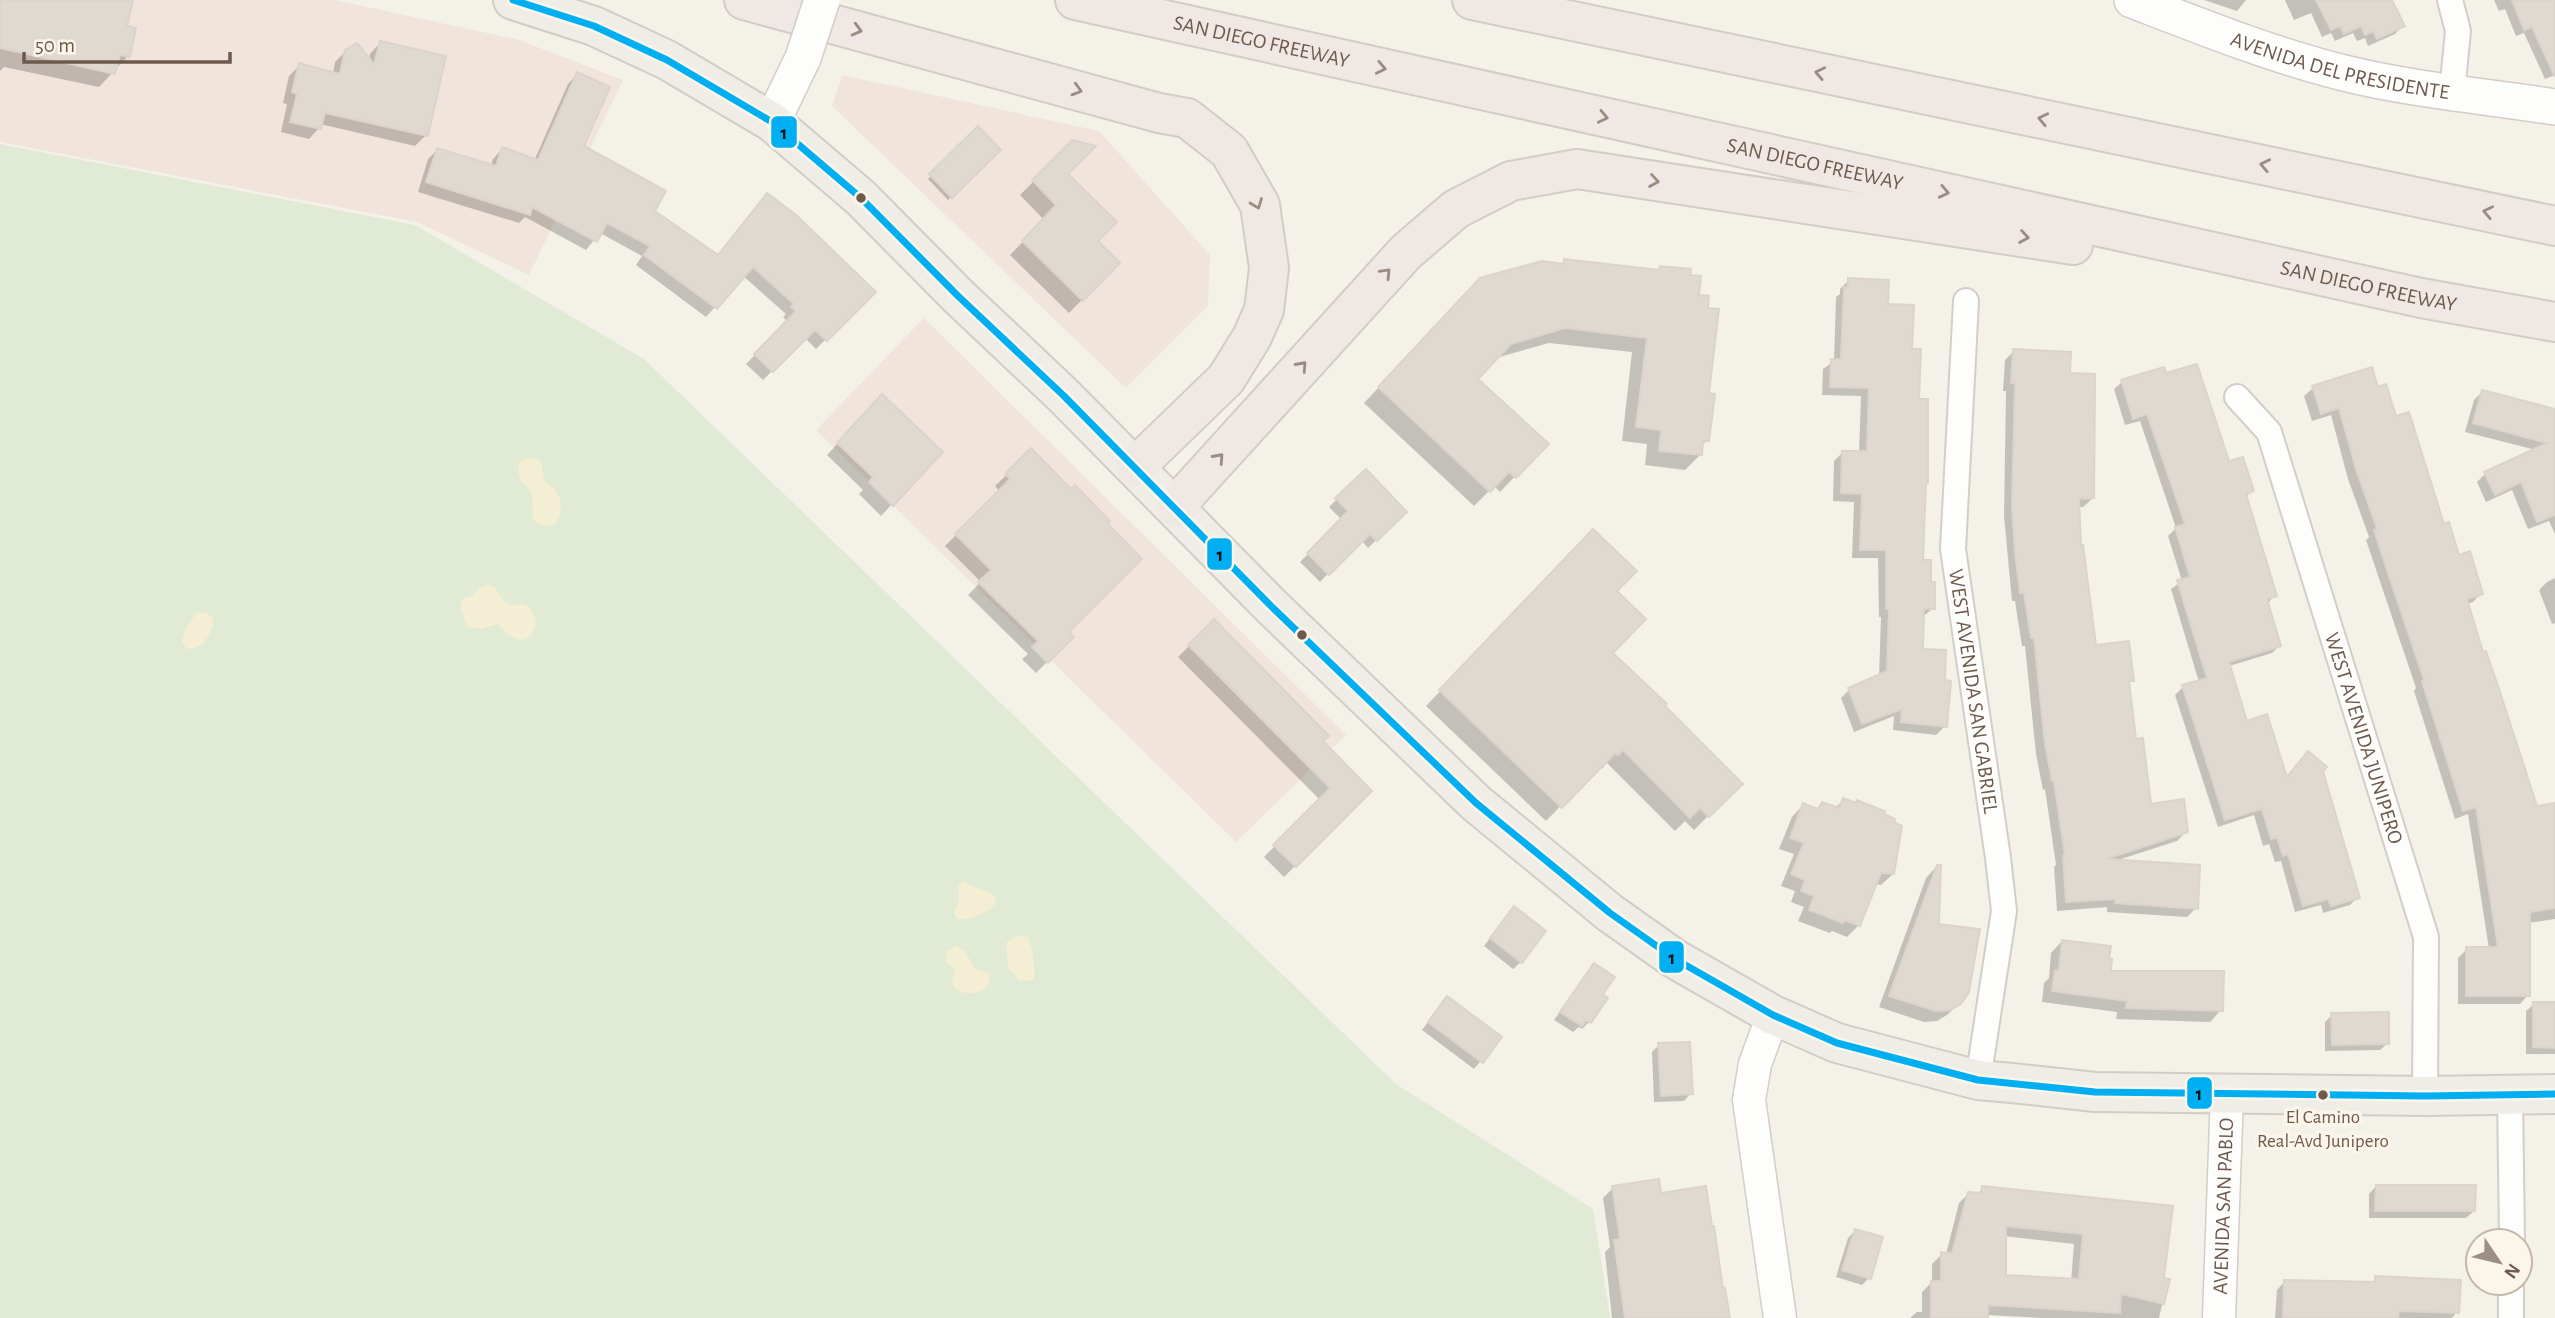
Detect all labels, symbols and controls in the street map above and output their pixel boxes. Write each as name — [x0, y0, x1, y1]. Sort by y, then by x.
street label: SAN DIEGO FREEWAY — [1171, 12, 1351, 71]
scale bar — [24, 21, 231, 65]
one-way arrow — [851, 22, 863, 36]
street label: AVENIDA DEL PRESIDENTE — [2228, 28, 2451, 103]
text: 50 m — [35, 35, 75, 56]
one-way arrow — [1375, 59, 1387, 74]
one-way arrow — [1814, 66, 1826, 81]
one-way arrow — [1071, 81, 1083, 96]
one-way arrow — [1597, 108, 1609, 123]
one-way arrow — [2037, 112, 2049, 127]
line badge: 1 — [770, 115, 798, 149]
text: 1 — [781, 124, 787, 143]
street label: SAN DIEGO FREEWAY — [1725, 135, 1905, 194]
one-way arrow — [2259, 159, 2271, 174]
one-way arrow — [1648, 173, 1660, 188]
one-way arrow — [1938, 184, 1950, 199]
unlabelled marker — [854, 191, 868, 205]
one-way arrow — [1249, 197, 1263, 209]
one-way arrow — [2482, 205, 2494, 220]
one-way arrow — [2018, 229, 2030, 244]
street label: SAN DIEGO FREEWAY — [2278, 257, 2459, 315]
one-way arrow — [1378, 268, 1391, 281]
one-way arrow — [1294, 361, 1306, 374]
one-way arrow — [1211, 453, 1223, 466]
line badge: 1 — [1206, 537, 1233, 571]
text: 1 — [1217, 546, 1223, 565]
street label: WEST AVENIDA SAN GABRIEL — [1945, 568, 2001, 815]
unlabelled marker — [1295, 628, 1309, 642]
street label: WEST AVENIDA JUNIPERO — [2321, 630, 2406, 847]
line badge: 1 — [1658, 940, 1685, 974]
text: 1 — [1669, 949, 1675, 968]
line badge: 1 — [2186, 1076, 2213, 1110]
text: 1 — [2196, 1085, 2202, 1104]
marker: El Camino Real-Avd Junipero — [2316, 1088, 2330, 1102]
place label: El Camino Real-Avd Junipero — [2257, 1108, 2389, 1151]
street label: AVENIDA SAN PABLO — [2210, 1117, 2237, 1295]
north arrow — [2464, 1227, 2534, 1297]
text: N — [2500, 1260, 2523, 1282]

